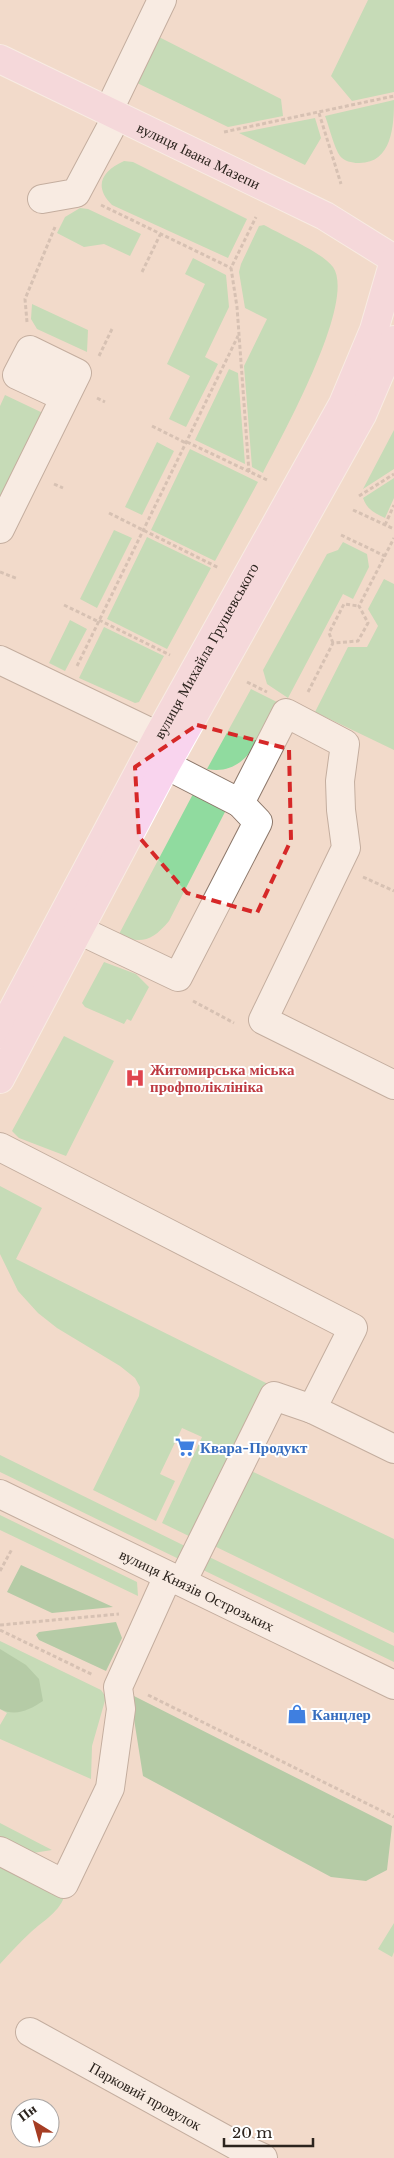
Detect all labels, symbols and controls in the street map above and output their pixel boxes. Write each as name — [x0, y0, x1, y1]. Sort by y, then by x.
street label: вулиця Івана Мазепи — [134, 117, 264, 193]
street label: вулиця Михайла Грушевського — [149, 559, 262, 742]
place label: Житомирська міська профполіклініка — [150, 1060, 295, 1096]
hospital icon: Житомирська міська профполіклініка — [124, 1067, 146, 1089]
supermarket icon: Квара-Продукт — [174, 1436, 196, 1458]
place label: Квара-Продукт — [200, 1438, 308, 1457]
street label: вулиця Князів Острозьких — [117, 1544, 278, 1635]
shop icon: Канцлер — [286, 1703, 308, 1725]
place label: Канцлер — [312, 1705, 371, 1724]
street label: Парковий провулок — [86, 2057, 206, 2134]
north arrow — [10, 2098, 60, 2148]
text: Пн — [14, 2100, 40, 2126]
scale bar — [224, 2116, 313, 2148]
text: 20 m — [232, 2123, 272, 2142]

